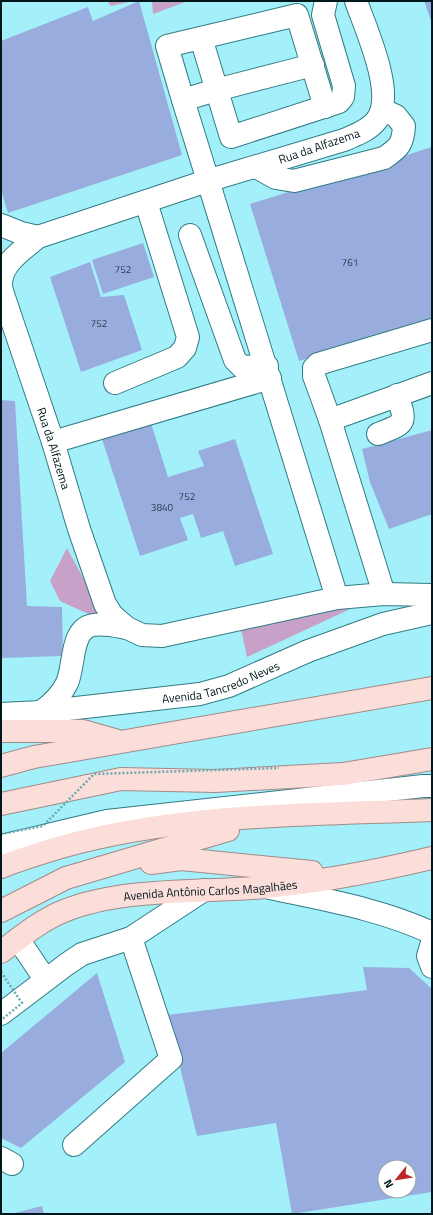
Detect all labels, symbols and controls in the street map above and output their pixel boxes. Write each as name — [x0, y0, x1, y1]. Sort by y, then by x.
street label: Rua da Alfazema — [276, 123, 362, 169]
house number: 761 — [342, 255, 358, 270]
house number: 752 — [115, 262, 131, 277]
house number: 752 — [91, 316, 107, 331]
street label: Rua da Alfazema — [32, 405, 76, 491]
house number: 752 — [179, 489, 195, 504]
house number: 3840 — [151, 500, 174, 515]
street label: Avenida Tancredo Neves — [161, 655, 283, 708]
street label: Avenida Antônio Carlos Magalhães — [122, 874, 299, 906]
north arrow — [377, 1159, 417, 1199]
text: N — [380, 1177, 397, 1191]

